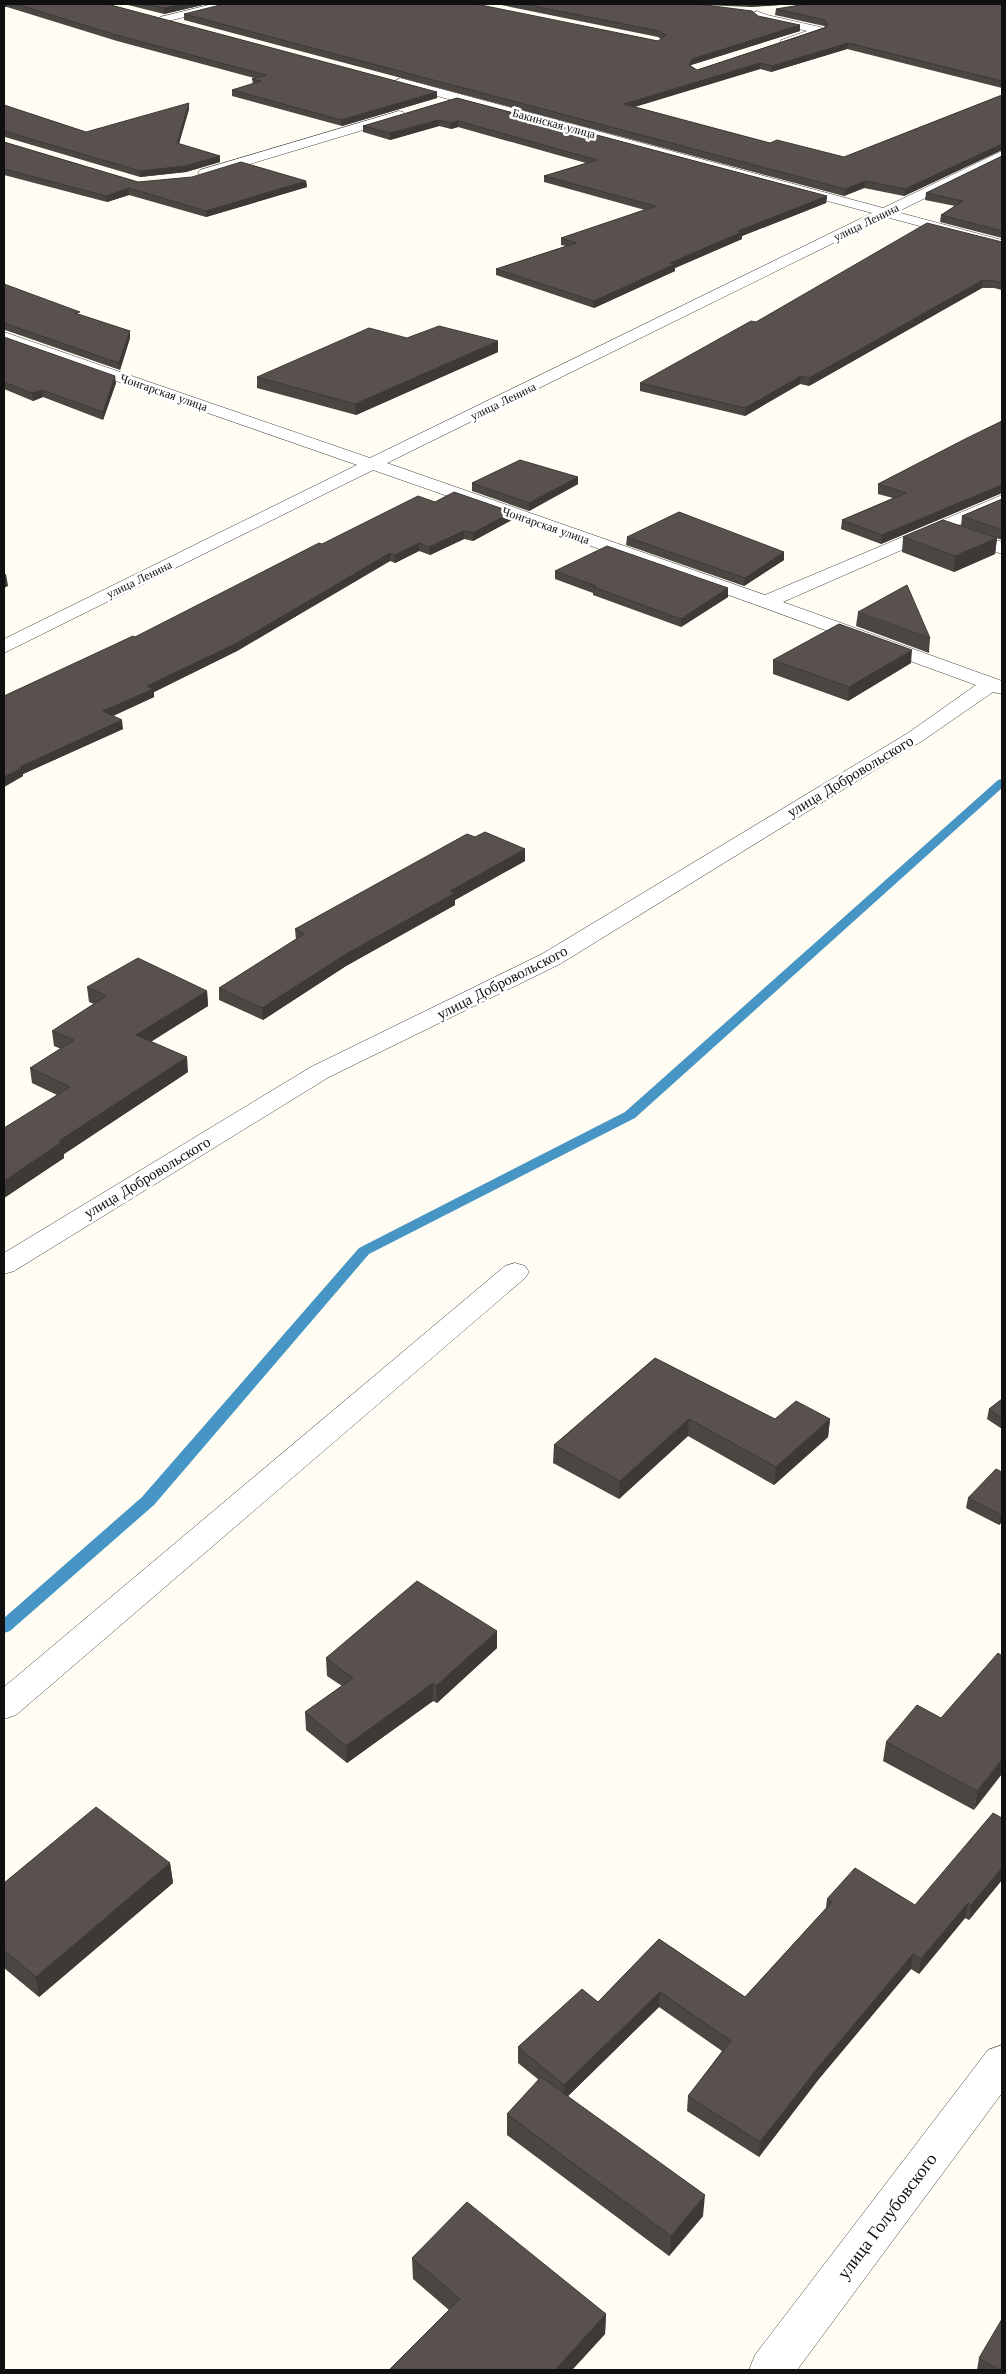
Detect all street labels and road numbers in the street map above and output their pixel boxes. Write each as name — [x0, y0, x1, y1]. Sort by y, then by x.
street label: Бакинская улица — [511, 105, 598, 142]
street label: улица Ленина — [831, 199, 902, 244]
street label: Чонгарская улица — [118, 370, 210, 414]
street label: улица Ленина — [468, 378, 539, 423]
street label: Чонгарская улица — [500, 503, 592, 547]
street label: улица Ленина — [104, 556, 175, 601]
street label: улица Добровольского — [783, 731, 917, 821]
street label: улица Добровольского — [433, 941, 571, 1023]
street label: улица Добровольского — [80, 1132, 214, 1222]
street label: улица Голубовского — [832, 2149, 942, 2283]

